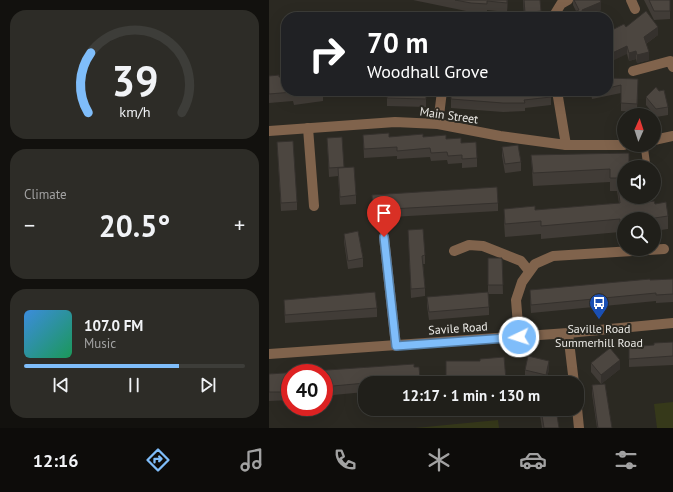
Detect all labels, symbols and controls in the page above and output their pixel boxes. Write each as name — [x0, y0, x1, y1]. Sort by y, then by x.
text: 70 m — [367, 24, 428, 61]
icon: right — [301, 28, 353, 80]
text: 39 — [111, 53, 158, 106]
text: Woodhall Grove — [367, 60, 488, 83]
text: km/h — [119, 101, 150, 120]
street label: Main Street — [419, 103, 479, 127]
north arrow — [617, 108, 661, 152]
map controls — [617, 108, 661, 256]
button: sound — [617, 160, 661, 204]
text: Climate — [24, 186, 67, 203]
pin — [367, 196, 401, 237]
icon: arrive — [373, 202, 395, 224]
text: 20.5° — [99, 206, 170, 245]
text: − — [24, 211, 35, 239]
text: + — [234, 211, 245, 239]
button: search — [617, 212, 661, 256]
bus stop icon: Saville Road Summerhill Road — [588, 292, 610, 320]
text: 107.0 FM — [84, 316, 143, 335]
position arrow — [498, 316, 540, 358]
street label: Savile Road — [428, 318, 488, 338]
place label: Saville Road Summerhill Road — [555, 321, 643, 350]
text: Music — [84, 335, 116, 352]
speed limit sign: 40 — [281, 364, 333, 416]
icon: previous — [50, 374, 72, 396]
icon: pause — [123, 374, 145, 396]
icon: next — [197, 374, 219, 396]
text: 12:17 · 1 min · 130 m — [402, 386, 540, 405]
icon: directions — [144, 446, 172, 474]
icon: music — [238, 446, 266, 474]
icon: phone — [331, 446, 359, 474]
icon: climate — [425, 446, 453, 474]
icon: car — [519, 446, 547, 474]
icon: filters — [612, 446, 640, 474]
text: 12:16 — [33, 449, 78, 472]

